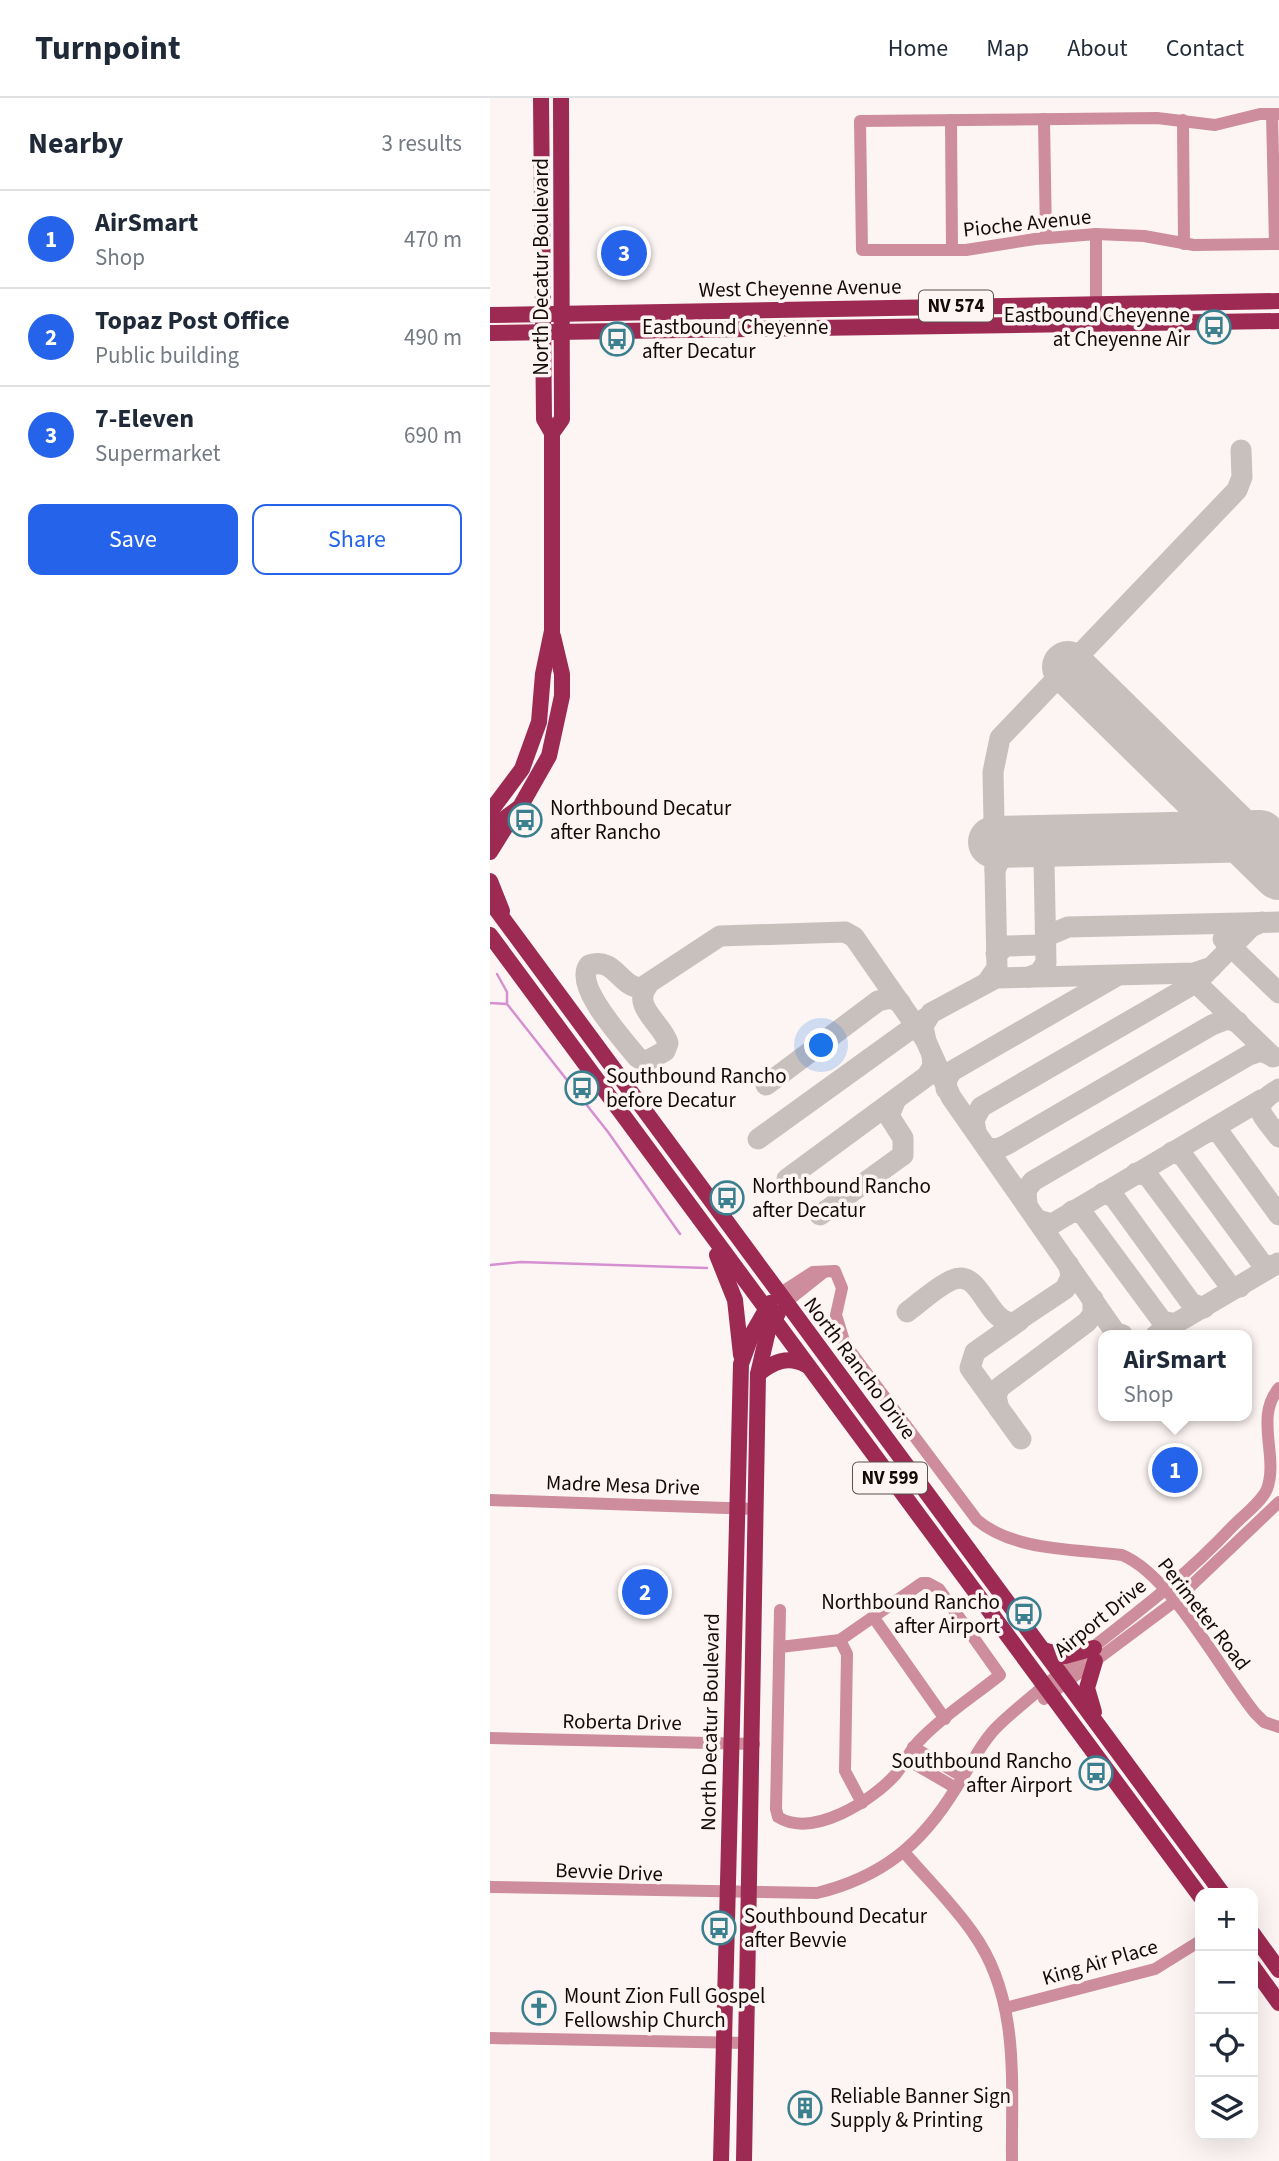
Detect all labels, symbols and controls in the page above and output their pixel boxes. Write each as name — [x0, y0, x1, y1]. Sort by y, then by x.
text: Turnpoint — [35, 25, 181, 72]
text: Home — [888, 31, 948, 66]
text: Map — [986, 31, 1029, 66]
text: About — [1067, 31, 1128, 66]
text: Contact — [1166, 31, 1244, 66]
text: Nearby — [28, 122, 123, 165]
text: 3 results — [382, 127, 462, 160]
street label: North Decatur Boulevard — [526, 158, 556, 376]
street label: Pioche Avenue — [961, 201, 1093, 245]
text: AirSmart — [95, 204, 198, 241]
text: 1 — [45, 223, 57, 256]
text: 470 m — [404, 223, 462, 256]
pin: 3 — [601, 227, 647, 279]
text: Shop — [95, 241, 145, 274]
street label: West Cheyenne Avenue — [698, 271, 902, 305]
road number: NV 574 — [919, 290, 993, 322]
place label: Eastbound Cheyenne at Cheyenne Air — [1004, 300, 1191, 354]
text: Topaz Post Office — [95, 302, 290, 339]
bus stop icon: Eastbound Cheyenne at Cheyenne Air — [1195, 308, 1233, 346]
place label: Eastbound Cheyenne after Decatur — [642, 312, 828, 366]
bus stop icon: Eastbound Cheyenne after Decatur — [598, 320, 636, 358]
text: 2 — [45, 321, 57, 354]
text: 490 m — [404, 321, 462, 354]
text: Public building — [95, 339, 239, 372]
text: 7-Eleven — [95, 400, 194, 437]
text: 3 — [45, 419, 57, 452]
text: 690 m — [404, 419, 462, 452]
text: Supermarket — [95, 437, 221, 470]
button: Save — [28, 504, 238, 575]
button: Share — [252, 504, 462, 575]
place label: Northbound Decatur after Rancho — [550, 793, 732, 847]
bus stop icon: Northbound Decatur after Rancho — [506, 801, 544, 839]
your location — [804, 1028, 838, 1062]
place label: Southbound Rancho before Decatur — [606, 1061, 787, 1115]
bus stop icon: Southbound Rancho before Decatur — [563, 1069, 601, 1107]
place label: Northbound Rancho after Decatur — [752, 1171, 931, 1225]
bus stop icon: Northbound Rancho after Decatur — [708, 1179, 746, 1217]
street label: North Rancho Drive — [797, 1291, 923, 1445]
popup — [1098, 1330, 1252, 1421]
text: AirSmart — [1123, 1341, 1227, 1378]
text: Shop — [1123, 1378, 1173, 1411]
pin: 1 — [1152, 1444, 1198, 1496]
road number: NV 599 — [853, 1462, 927, 1494]
street label: Madre Mesa Drive — [546, 1467, 700, 1503]
street label: Perimeter Road — [1150, 1551, 1258, 1677]
pin: 2 — [622, 1566, 668, 1618]
street label: Airport Drive — [1047, 1571, 1153, 1665]
place label: Northbound Rancho after Airport — [821, 1587, 1000, 1641]
bus stop icon: Northbound Rancho after Airport — [1005, 1595, 1043, 1633]
street label: North Decatur Boulevard — [693, 1613, 727, 1831]
street label: Roberta Drive — [562, 1706, 682, 1738]
place label: Southbound Rancho after Airport — [891, 1746, 1072, 1800]
bus stop icon: Southbound Rancho after Airport — [1077, 1754, 1115, 1792]
street label: Bevvie Drive — [555, 1855, 663, 1889]
map controls — [1195, 1888, 1258, 2140]
button: + — [1195, 1888, 1258, 1951]
place label: Southbound Decatur after Bevvie — [744, 1901, 928, 1955]
bus stop icon: Southbound Decatur after Bevvie — [700, 1909, 738, 1947]
street label: King Air Place — [1039, 1931, 1161, 1993]
button: − — [1195, 1951, 1258, 2014]
place label: Mount Zion Full Gospel Fellowship Church — [564, 1981, 765, 2035]
church icon: Mount Zion Full Gospel Fellowship Church — [520, 1989, 558, 2027]
button: locate — [1195, 2014, 1258, 2077]
button: layers — [1195, 2077, 1258, 2140]
place label: Reliable Banner Sign Supply & Printing — [830, 2081, 1011, 2135]
building icon: Reliable Banner Sign Supply & Printing — [786, 2089, 824, 2127]

